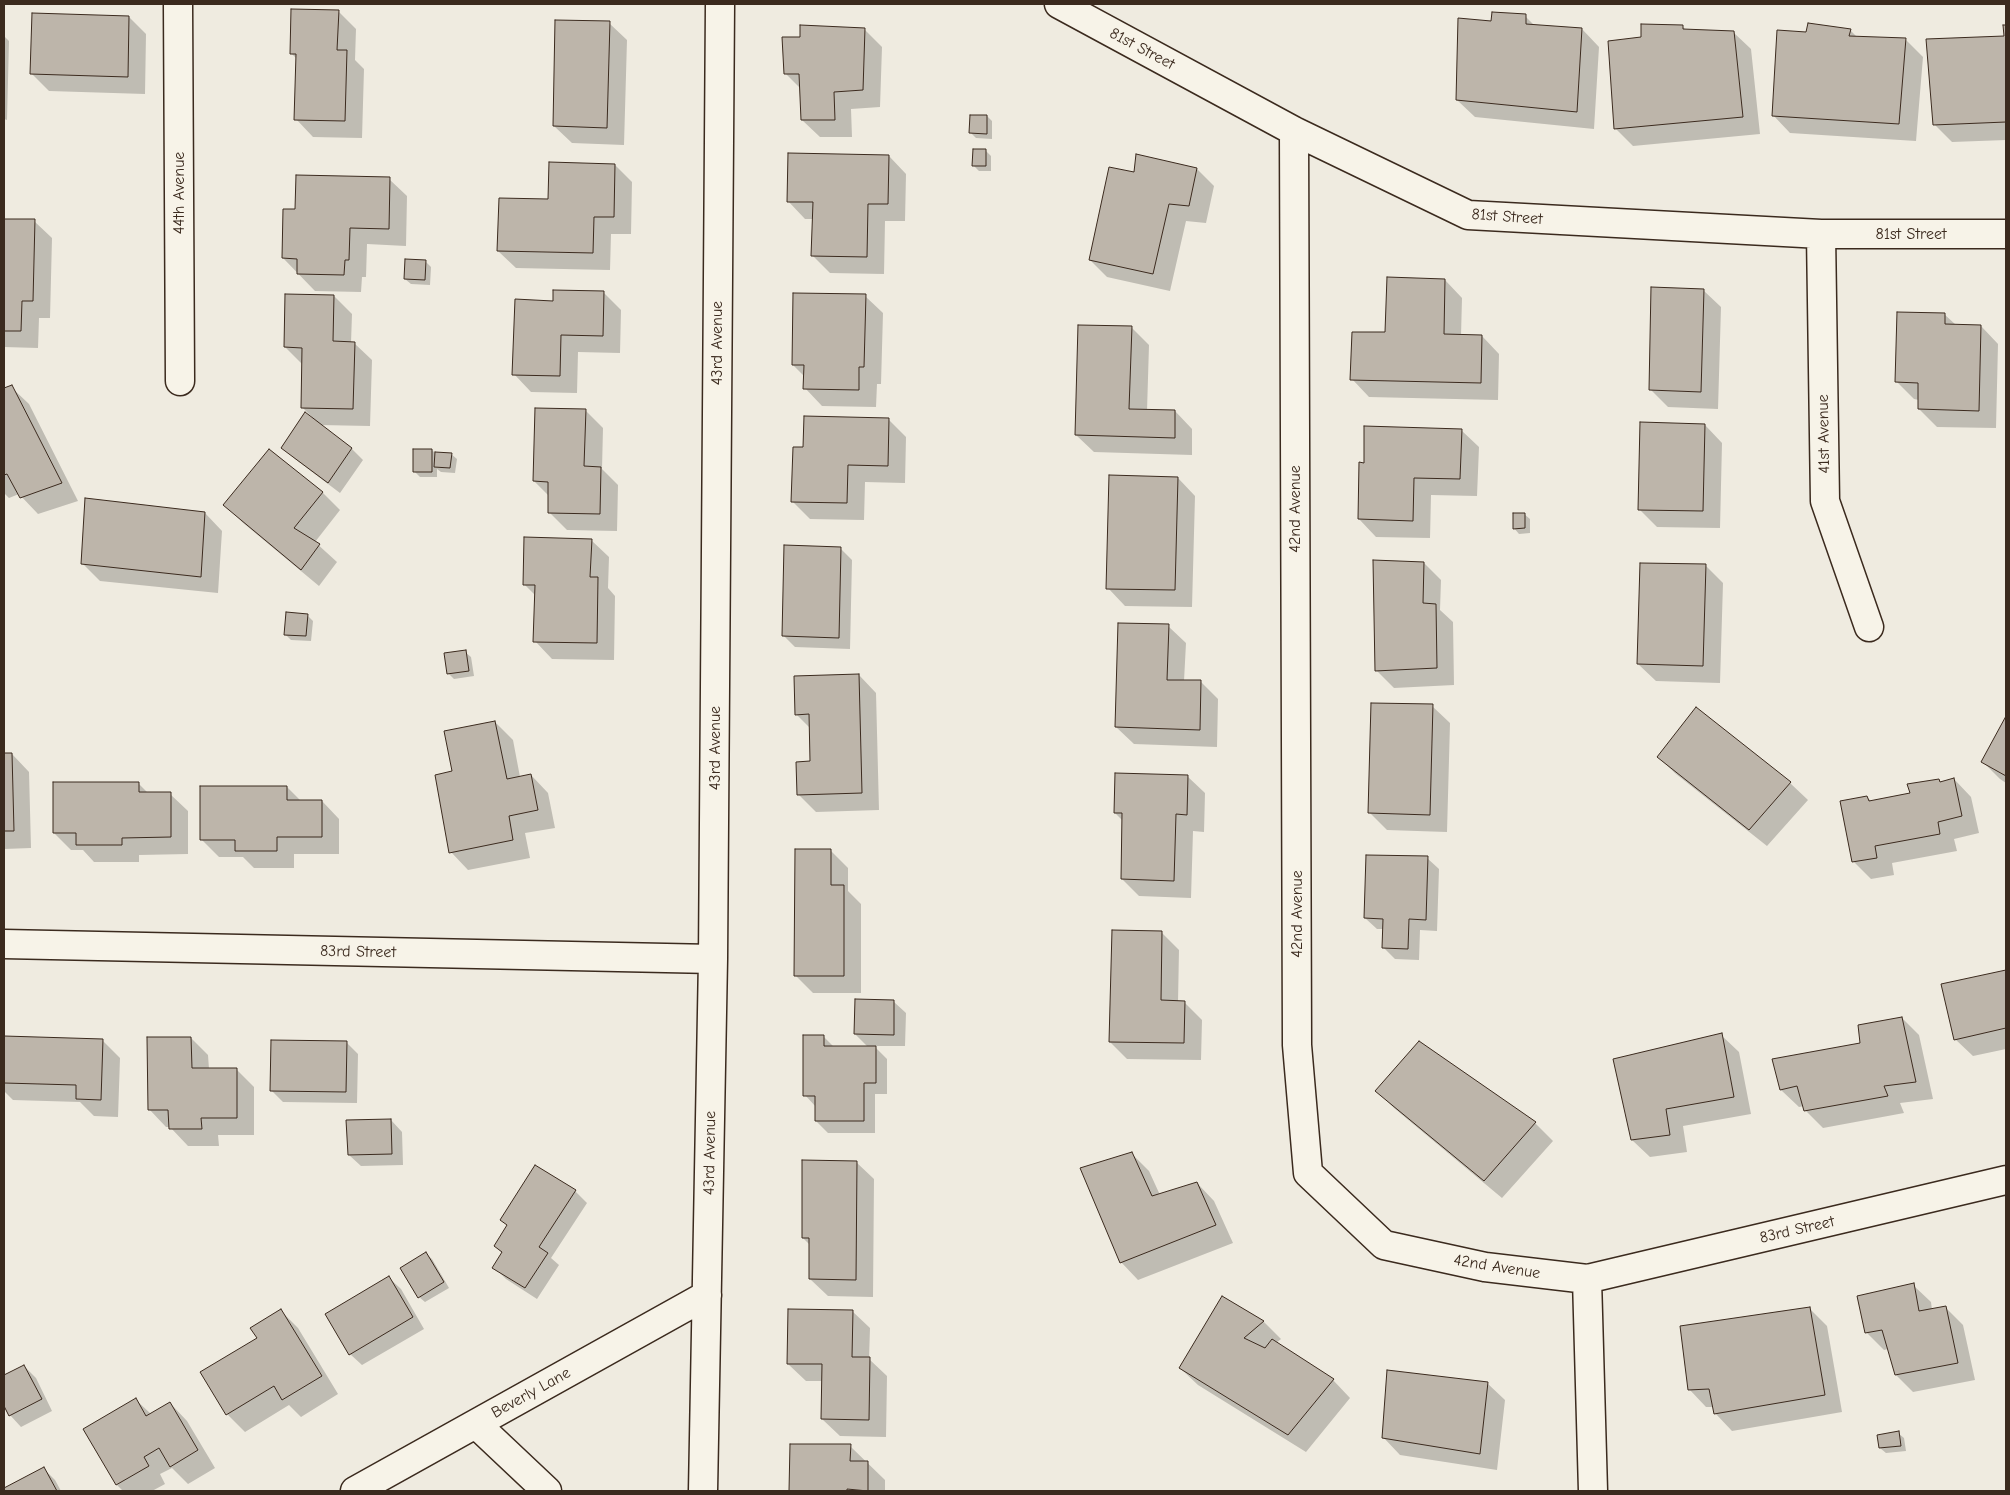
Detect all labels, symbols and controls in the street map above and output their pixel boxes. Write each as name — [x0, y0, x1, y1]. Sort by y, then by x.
street label: 81st Street — [1106, 24, 1178, 74]
street label: 44th Avenue — [169, 152, 189, 234]
street label: 81st Street — [1471, 205, 1543, 229]
street label: 81st Street — [1875, 224, 1947, 244]
street label: 43rd Avenue — [707, 301, 727, 385]
street label: 41st Avenue — [1814, 394, 1834, 474]
street label: 42nd Avenue — [1285, 465, 1305, 553]
street label: 43rd Avenue — [705, 706, 725, 790]
street label: 42nd Avenue — [1287, 870, 1307, 958]
street label: 83rd Street — [320, 942, 396, 962]
street label: 43rd Avenue — [700, 1111, 720, 1195]
street label: 83rd Street — [1758, 1212, 1836, 1248]
street label: 42nd Avenue — [1452, 1251, 1542, 1283]
street label: Beverly Lane — [488, 1363, 574, 1423]

